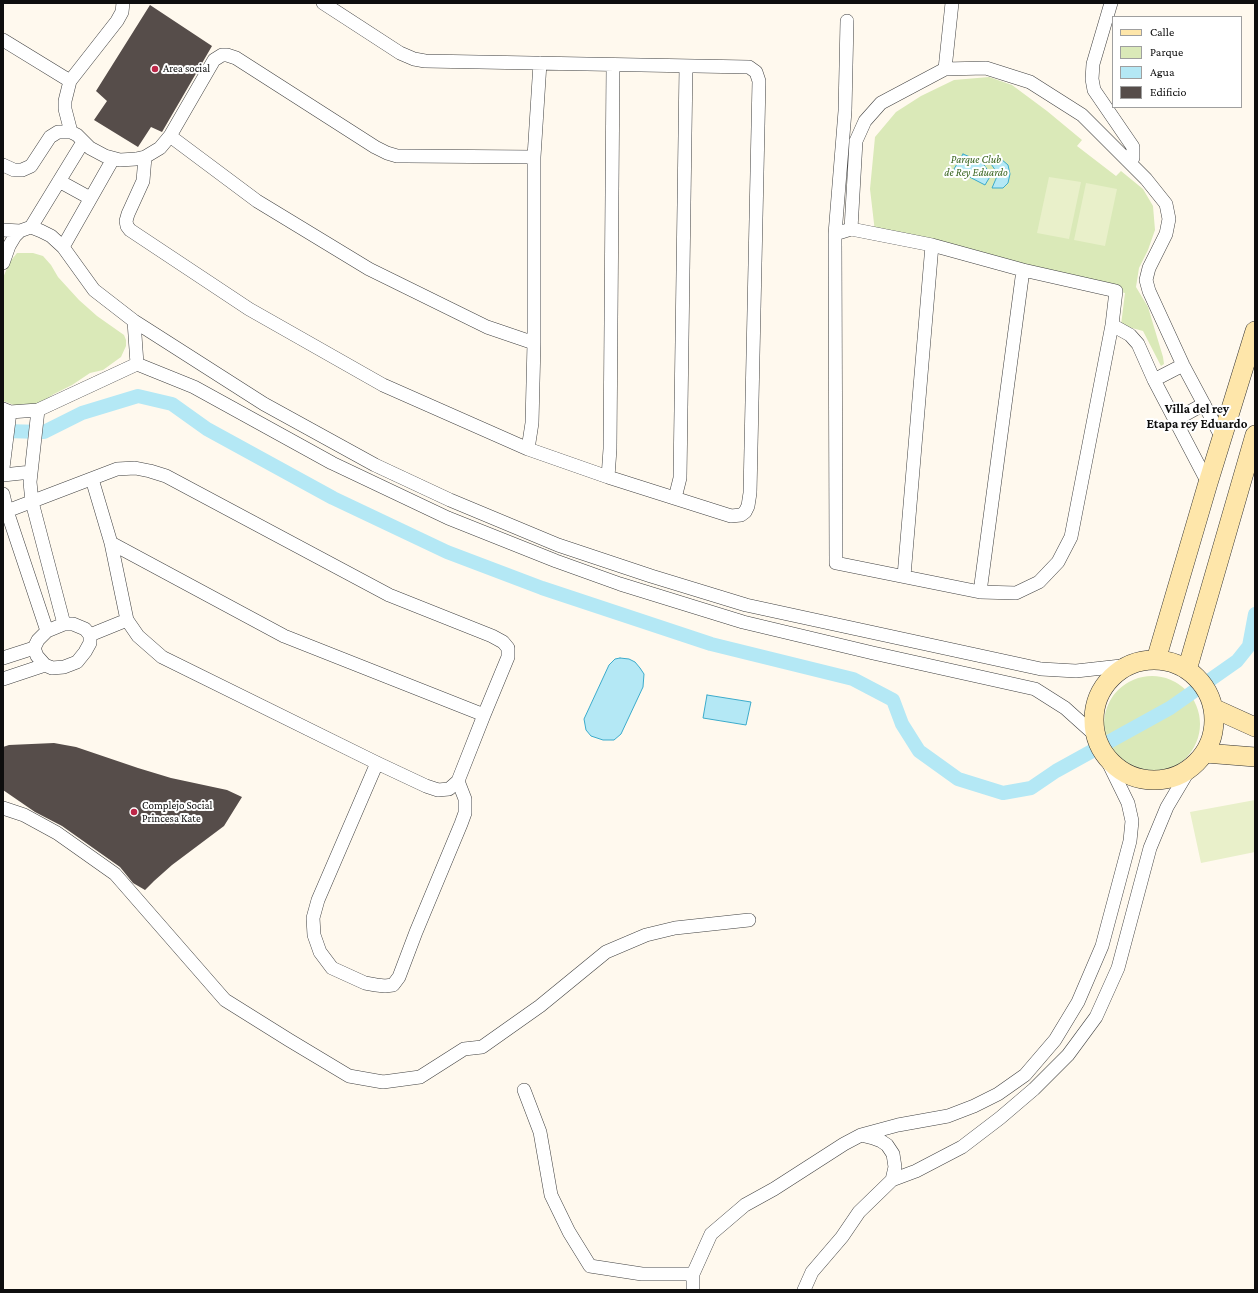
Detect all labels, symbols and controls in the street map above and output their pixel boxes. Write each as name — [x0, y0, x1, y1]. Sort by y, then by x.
legend — [1112, 16, 1242, 108]
text: Calle — [1150, 25, 1174, 39]
text: Parque — [1150, 45, 1183, 59]
place label: Area social — [163, 62, 210, 76]
marker: Area social — [150, 64, 160, 74]
text: Agua — [1150, 65, 1174, 79]
text: Edificio — [1150, 85, 1186, 99]
park label: Parque Club de Rey Eduardo — [944, 153, 1008, 179]
district label: Villa del rey Etapa rey Eduardo — [1147, 401, 1247, 432]
place label: Complejo Social Princesa Kate — [142, 799, 212, 825]
marker: Complejo Social Princesa Kate — [129, 807, 139, 817]

